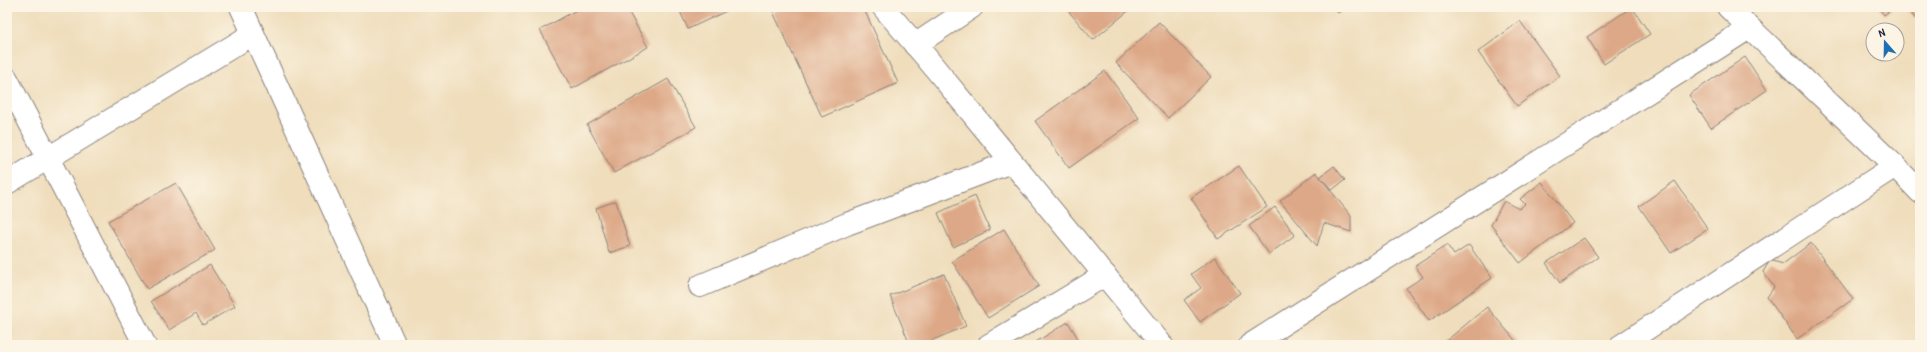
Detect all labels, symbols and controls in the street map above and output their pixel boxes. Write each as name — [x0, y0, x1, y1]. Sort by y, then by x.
north arrow — [1865, 22, 1905, 62]
text: N — [1876, 25, 1887, 40]

